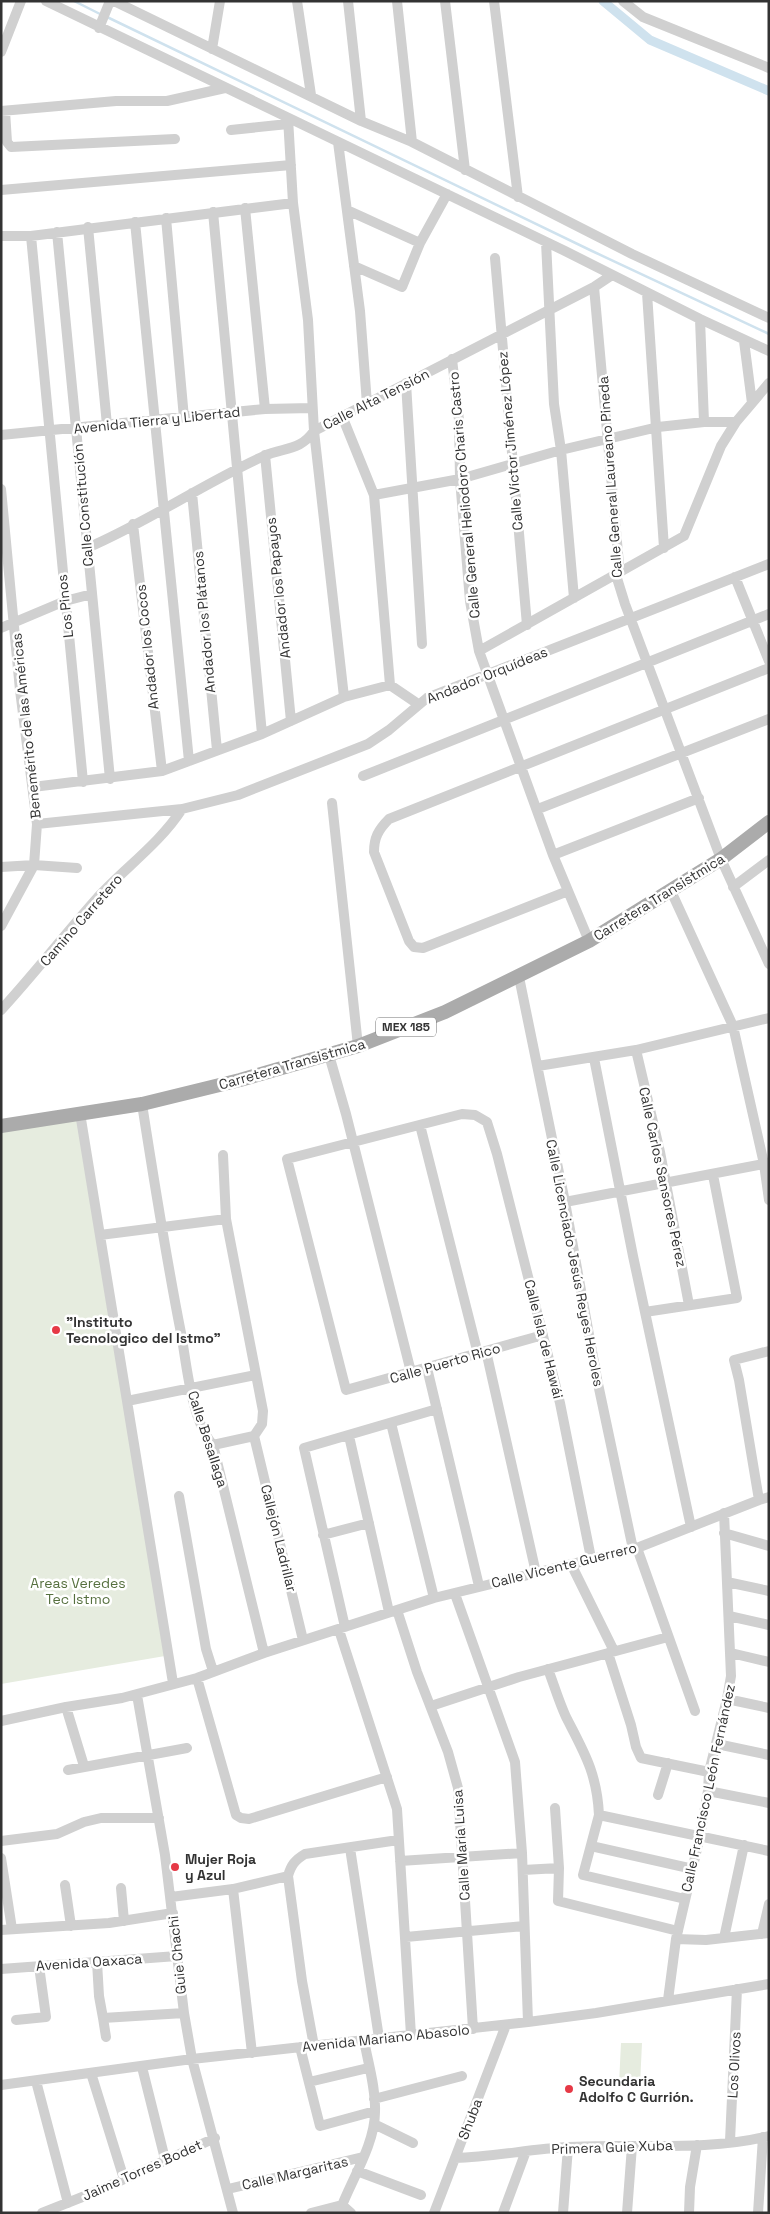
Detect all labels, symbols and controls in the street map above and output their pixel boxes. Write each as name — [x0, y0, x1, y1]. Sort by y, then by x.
street label: Calle Víctor Jiménez López — [493, 351, 527, 531]
street label: Calle Alta Tensión — [320, 364, 432, 434]
street label: Calle General Heliodoro Charis Castro — [444, 371, 484, 619]
street label: Calle General Laureano Pineda — [594, 375, 626, 579]
street label: Avenida Tierra y Libertad — [73, 402, 241, 438]
street label: Calle Constitución — [69, 443, 97, 567]
street label: Andador los Papayos — [262, 517, 294, 659]
street label: Andador los Plátanos — [189, 550, 219, 694]
street label: Los Pinos — [53, 573, 77, 639]
street label: Andador los Cocos — [131, 583, 163, 711]
street label: Benemérito de las Américas — [7, 632, 45, 820]
street label: Andador Orquídeas — [424, 643, 550, 707]
street label: Carretera Transistmica — [590, 849, 728, 945]
street label: Camino Carretero — [36, 870, 126, 970]
road number: MEX 185 — [376, 1018, 436, 1036]
street label: Carretera Transistmica — [217, 1034, 367, 1094]
street label: Calle Carlos Sansores Pérez — [635, 1085, 691, 1269]
street label: Calle Licenciado Jesús Reyes Heroles — [542, 1138, 608, 1388]
street label: Calle Isla de Hawái — [520, 1278, 568, 1400]
place label: "Instituto Tecnologico del Istmo" — [66, 1313, 221, 1347]
marker: "Instituto Tecnologico del Istmo" — [50, 1324, 62, 1336]
street label: Calle Puerto Rico — [388, 1339, 502, 1387]
street label: Calle Besallaga — [184, 1388, 232, 1490]
street label: Callejón Ladrillar — [257, 1483, 301, 1593]
street label: Calle Vicente Guerrero — [489, 1538, 639, 1592]
park label: Areas Veredes Tec Istmo — [30, 1574, 126, 1608]
street label: Calle Francisco León Fernández — [677, 1682, 739, 1894]
street label: Calle María Luisa — [448, 1789, 474, 1901]
place label: Mujer Roja y Azul — [185, 1850, 256, 1884]
marker: Mujer Roja y Azul — [169, 1861, 181, 1873]
street label: Guie Chachi — [164, 1915, 190, 1995]
street label: Avenida Oaxaca — [35, 1949, 143, 1975]
street label: Avenida Mariano Abasolo — [301, 2020, 471, 2056]
street label: Los Olivos — [723, 2031, 745, 2099]
place label: Secundaria Adolfo C Gurrión. — [579, 2072, 694, 2106]
marker: Secundaria Adolfo C Gurrión. — [563, 2083, 575, 2095]
street label: Shuba — [454, 2096, 486, 2142]
street label: Jaime Torres Bodet — [79, 2135, 205, 2205]
street label: Primera Guie Xuba — [551, 2136, 673, 2158]
street label: Calle Margaritas — [240, 2152, 350, 2194]

